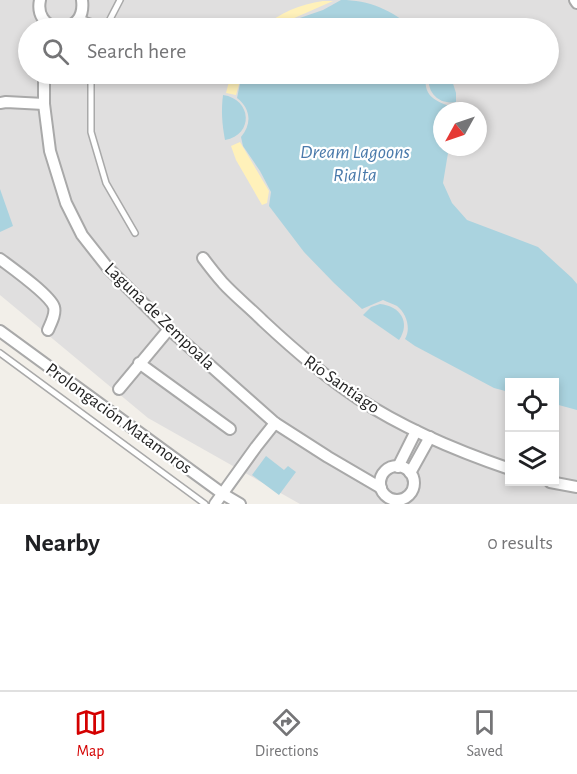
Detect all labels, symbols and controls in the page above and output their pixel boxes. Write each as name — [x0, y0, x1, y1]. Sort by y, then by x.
search box — [18, 18, 559, 84]
icon: search — [39, 35, 72, 68]
text: Search here — [87, 40, 186, 62]
north arrow — [433, 102, 487, 156]
water label: Dream Lagoons Rialta — [300, 142, 411, 185]
street label: Laguna de Zempoala — [101, 260, 218, 374]
street label: Río Santiago — [300, 352, 383, 417]
street label: Prolongación Matamoros — [42, 360, 195, 478]
map controls — [505, 378, 559, 486]
button: locate — [505, 378, 559, 432]
button: layers — [505, 432, 559, 486]
text: Nearby — [24, 530, 100, 556]
text: 0 results — [487, 533, 553, 553]
tab: Map — [74, 706, 107, 761]
tab: Directions — [255, 706, 319, 761]
tab: Saved — [466, 706, 503, 761]

